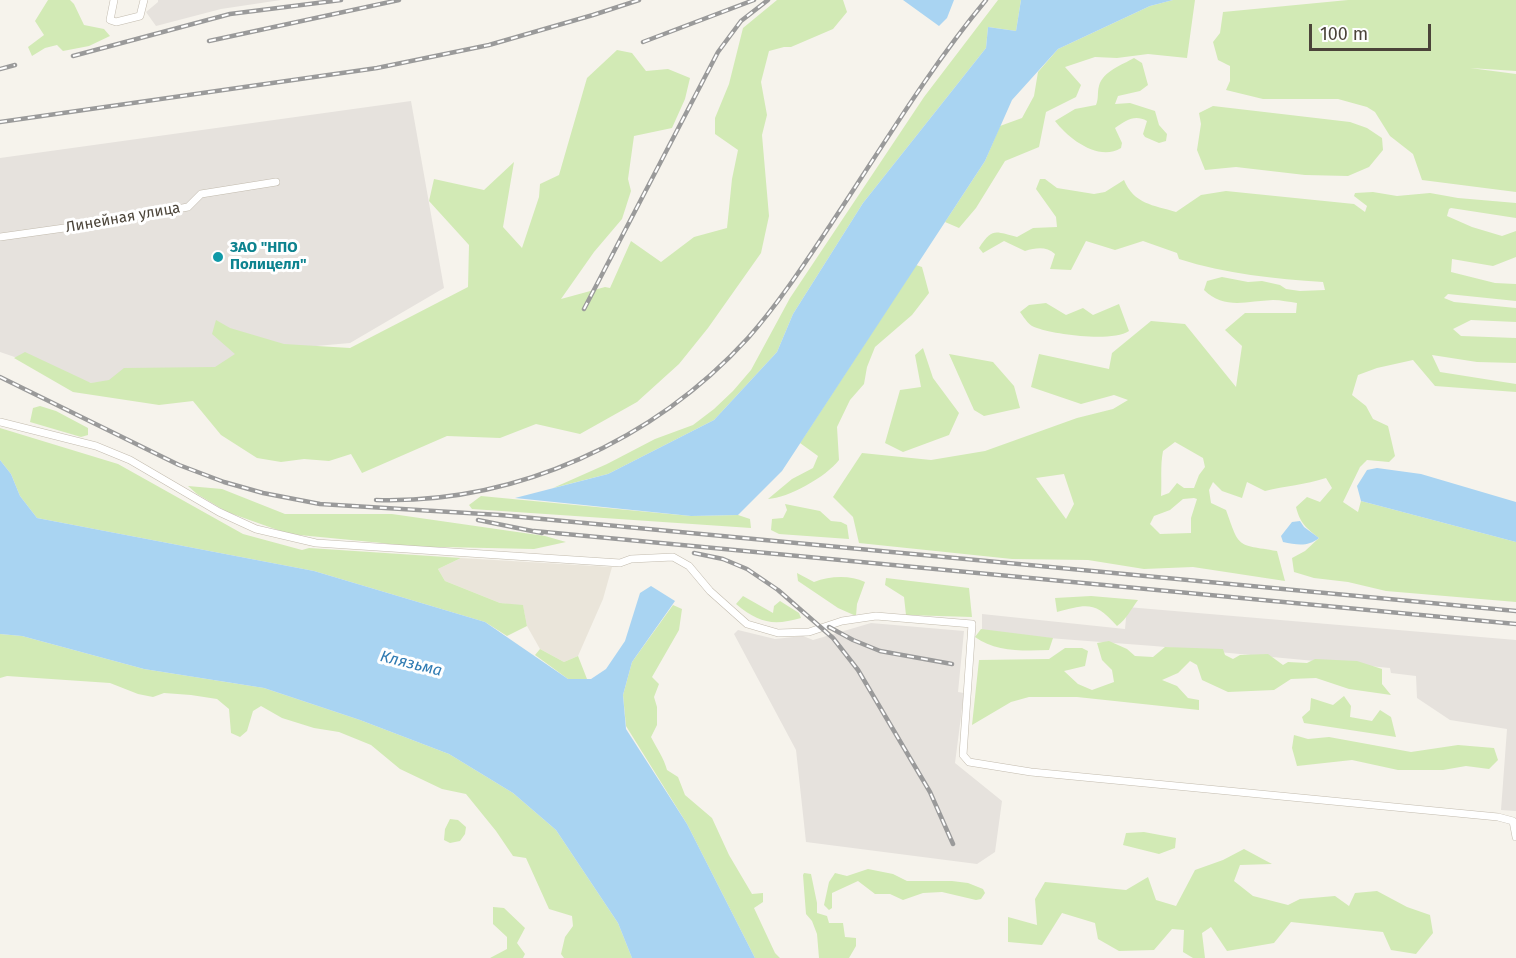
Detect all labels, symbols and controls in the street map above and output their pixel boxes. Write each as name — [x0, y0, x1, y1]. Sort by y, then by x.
scale bar — [1312, 12, 1434, 50]
text: 100 m — [1320, 23, 1368, 45]
street label: Линейная улица — [64, 199, 182, 237]
place label: ЗАО "НПО Полицелл" — [230, 239, 307, 274]
marker: ЗАО "НПО Полицелл" — [211, 250, 225, 264]
water label: Клязьма — [378, 647, 444, 681]

